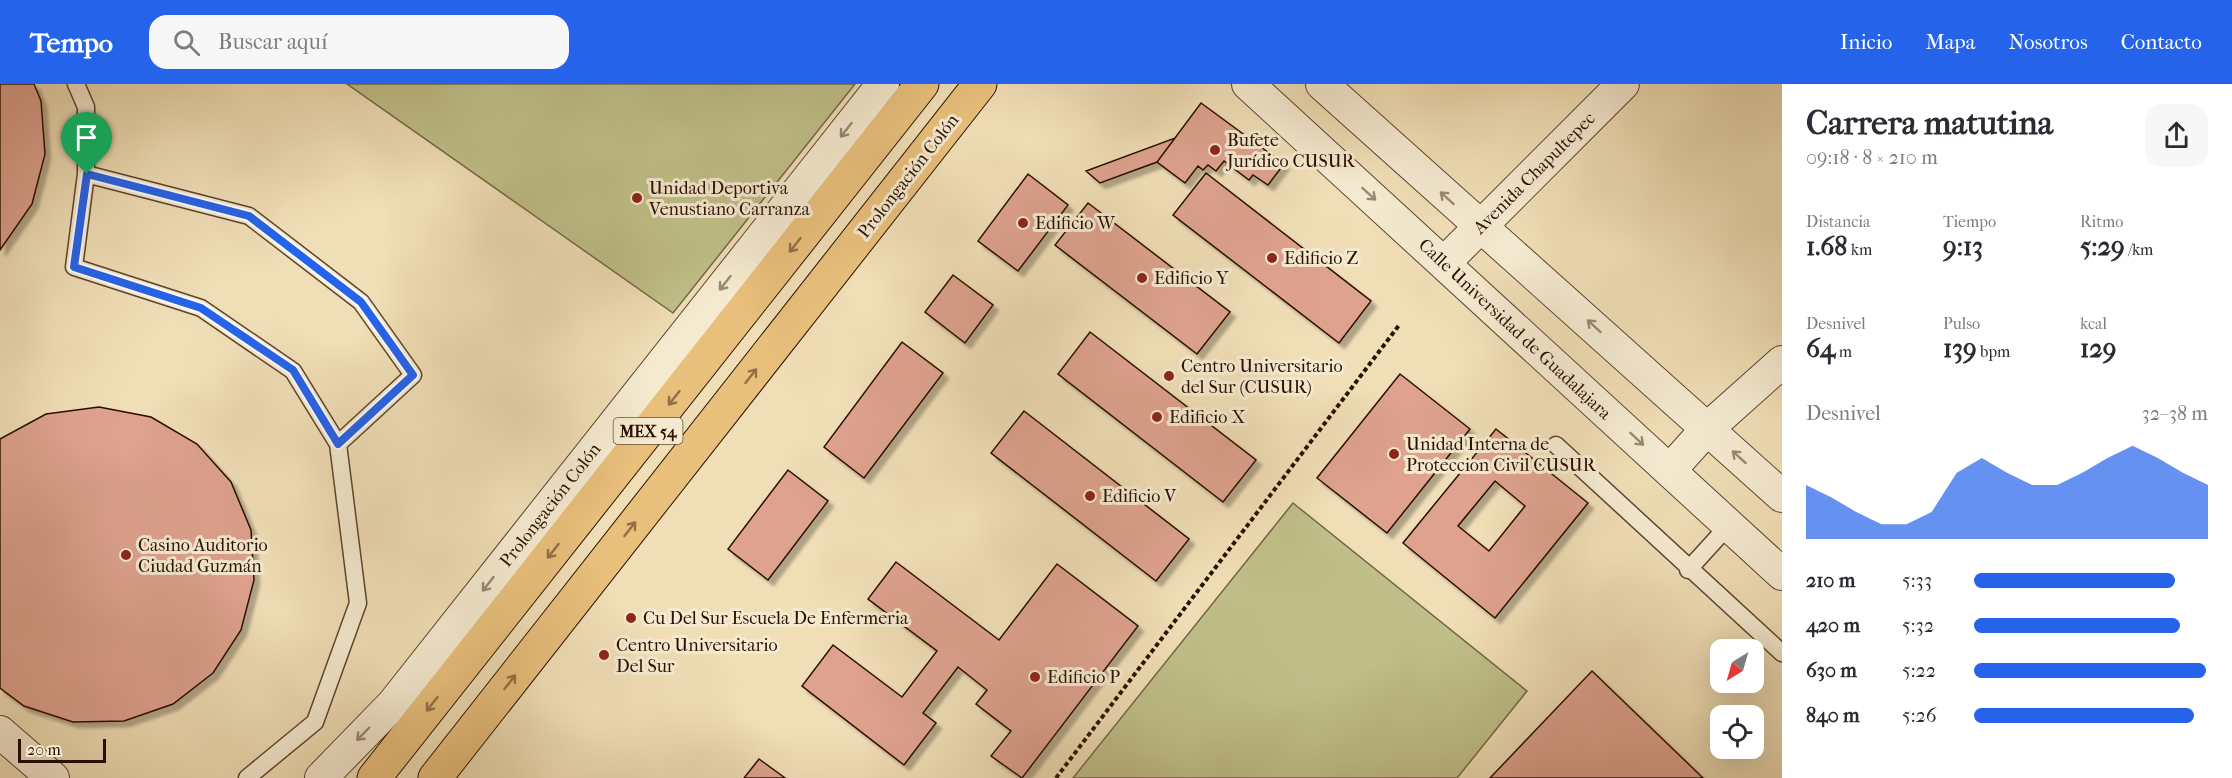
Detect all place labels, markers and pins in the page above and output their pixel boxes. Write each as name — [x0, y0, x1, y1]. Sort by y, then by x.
pin — [61, 112, 112, 174]
place label: Bufete Jurídico CUSUR — [1225, 130, 1356, 172]
marker: Bufete Jurídico CUSUR — [1208, 143, 1222, 157]
place label: Unidad Deportiva Venustiano Carranza — [648, 178, 811, 220]
marker: Unidad Deportiva Venustiano Carranza — [630, 191, 644, 205]
place label: Edificio W — [1035, 213, 1116, 234]
marker: Edificio W — [1016, 216, 1030, 230]
place label: Edificio Z — [1284, 248, 1358, 269]
marker: Edificio Z — [1265, 251, 1279, 265]
place label: Edificio Y — [1154, 268, 1229, 289]
marker: Edificio Y — [1135, 271, 1149, 285]
place label: Centro Universitario del Sur (CUSUR) — [1181, 356, 1343, 398]
marker: Centro Universitario del Sur (CUSUR) — [1162, 369, 1176, 383]
place label: Edificio X — [1169, 407, 1245, 428]
marker: Edificio X — [1150, 410, 1164, 424]
place label: Unidad Interna de Proteccion Civil CUSUR — [1406, 434, 1597, 476]
marker: Unidad Interna de Proteccion Civil CUSUR — [1387, 447, 1401, 461]
place label: Edificio V — [1102, 486, 1177, 507]
marker: Edificio V — [1083, 489, 1097, 503]
place label: Casino Auditorio Ciudad Guzmán — [138, 535, 268, 577]
marker: Casino Auditorio Ciudad Guzmán — [119, 548, 133, 562]
place label: Cu Del Sur Escuela De Enfermeria — [643, 608, 909, 629]
marker: Cu Del Sur Escuela De Enfermeria — [624, 611, 638, 625]
place label: Centro Universitario Del Sur — [616, 635, 778, 677]
marker: Centro Universitario Del Sur — [597, 648, 611, 662]
place label: Edificio P — [1047, 667, 1120, 688]
marker: Edificio P — [1028, 670, 1042, 684]

